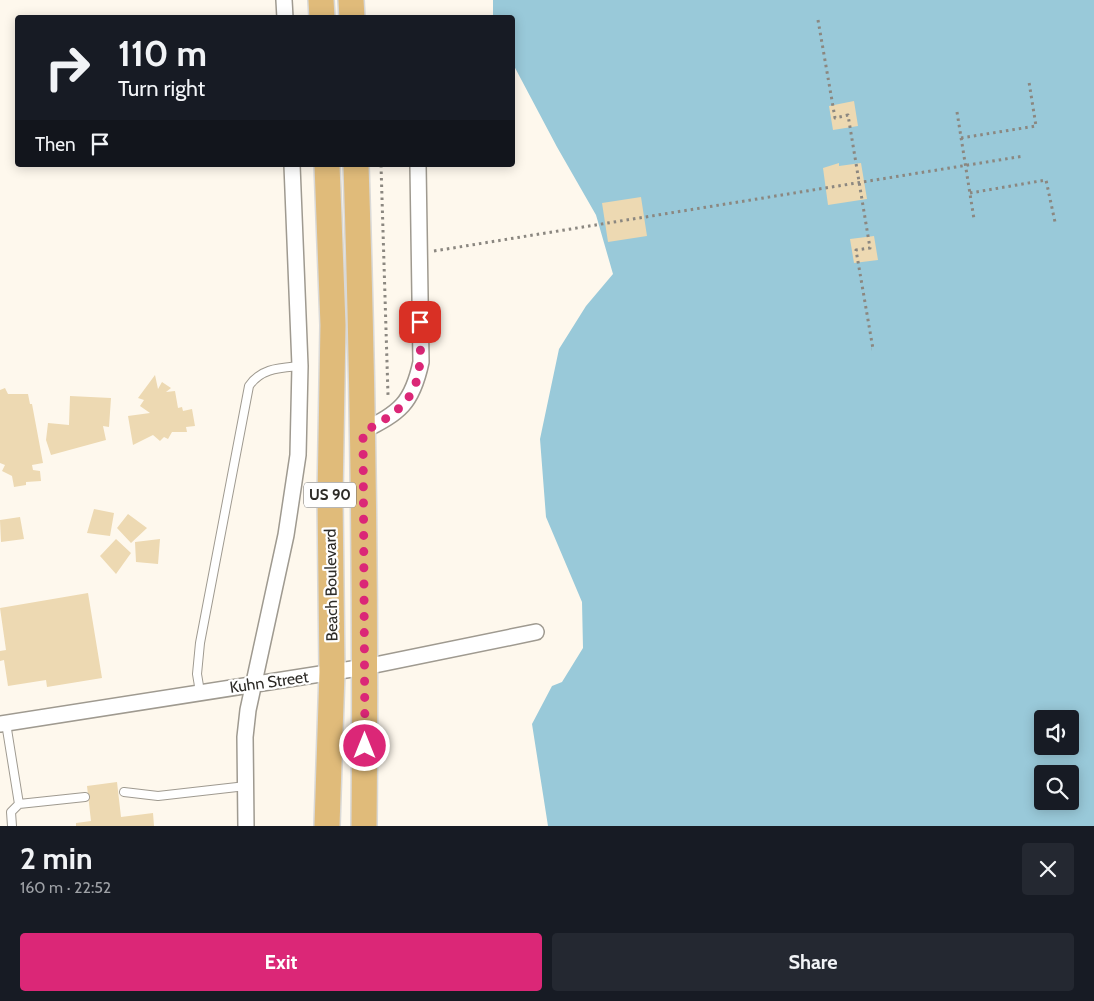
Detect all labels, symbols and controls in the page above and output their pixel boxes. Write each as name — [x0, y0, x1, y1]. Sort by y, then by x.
text: 110 m — [118, 32, 207, 75]
icon: right — [35, 35, 100, 100]
text: Turn right — [118, 75, 205, 102]
icon: arrive — [86, 130, 114, 158]
text: Then — [35, 133, 76, 156]
pin — [399, 301, 441, 343]
icon: arrive — [406, 308, 434, 336]
road number: US 90 — [304, 482, 356, 508]
street label: Beach Boulevard — [321, 528, 341, 642]
street label: Kuhn Street — [228, 667, 310, 697]
map controls — [1034, 710, 1079, 810]
button: sound — [1034, 710, 1079, 755]
position arrow — [338, 719, 390, 771]
button: search — [1034, 765, 1079, 810]
text: 2 min — [20, 840, 92, 877]
button: close — [1022, 843, 1074, 895]
text: 160 m · 22:52 — [20, 878, 111, 897]
button: Exit — [20, 933, 542, 991]
button: Share — [552, 933, 1074, 991]

